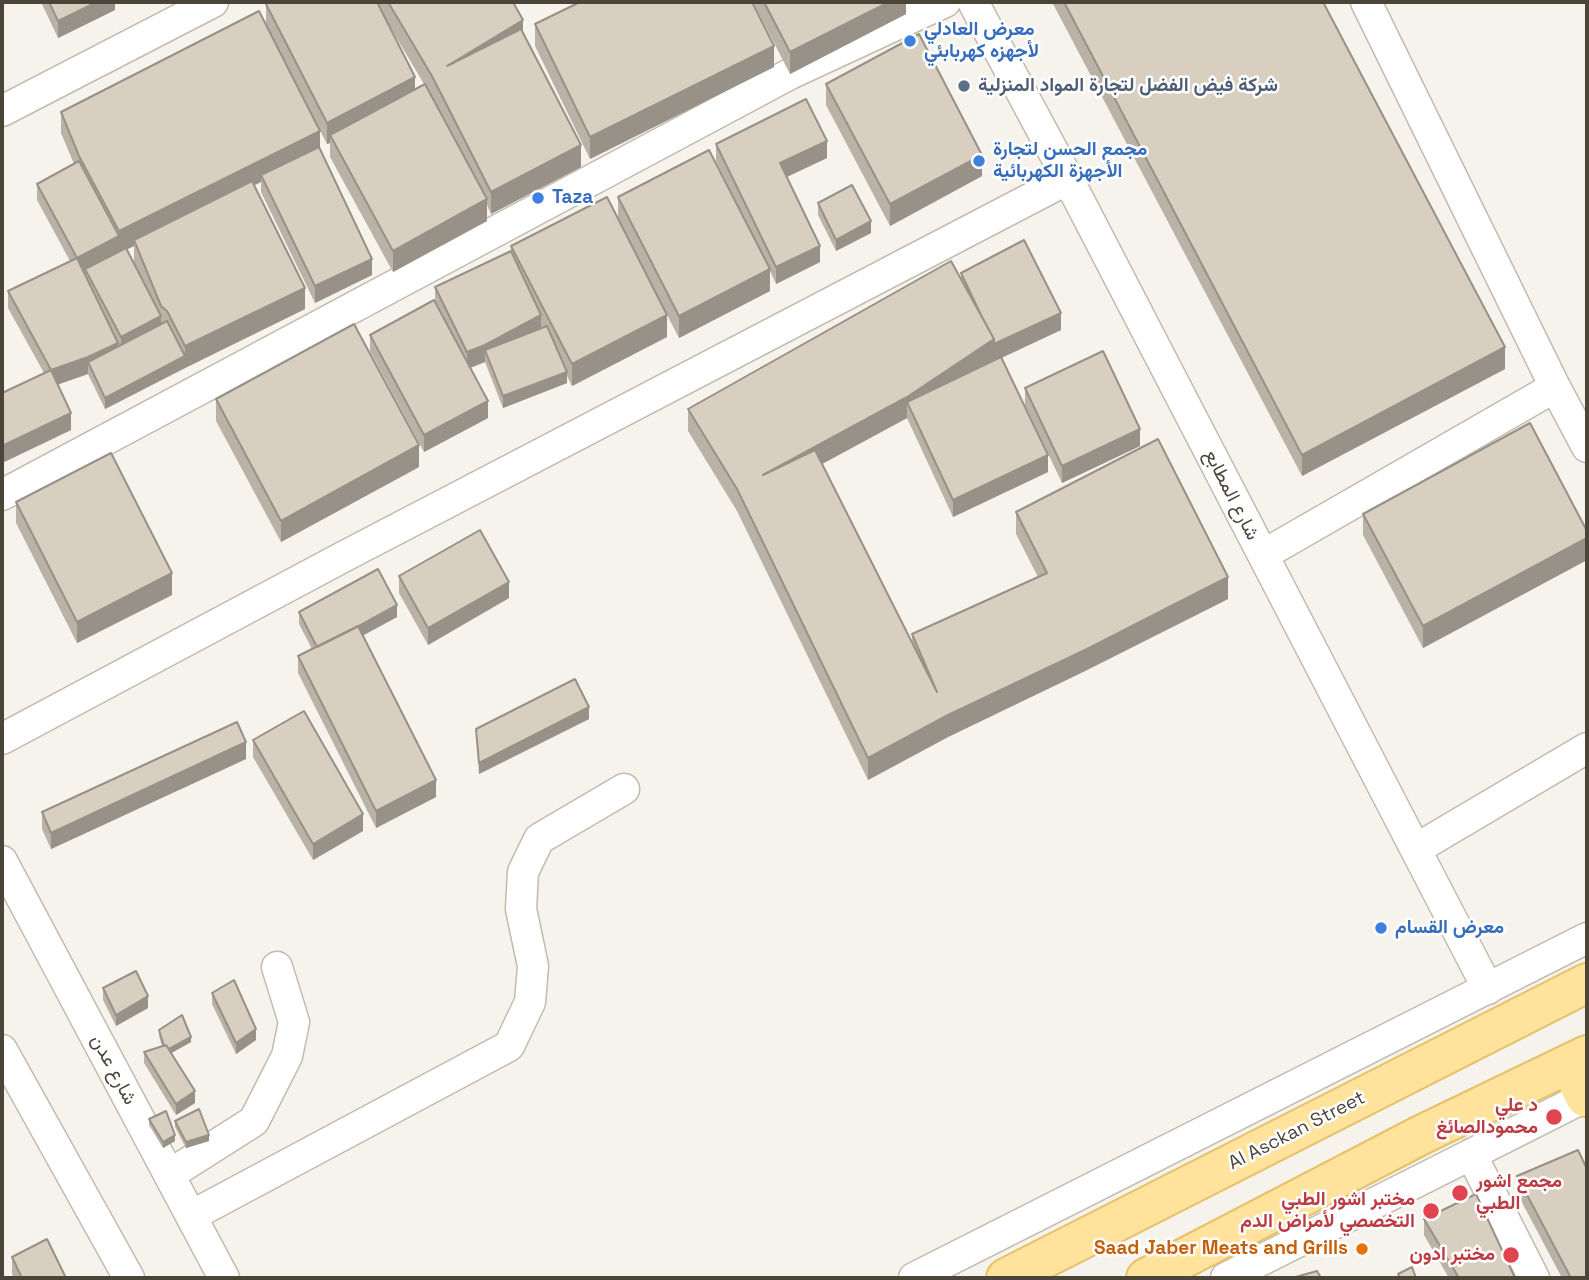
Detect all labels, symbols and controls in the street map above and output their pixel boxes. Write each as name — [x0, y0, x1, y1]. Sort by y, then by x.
place label: معرض العادلي لأجهزه كهربابئي — [924, 19, 1039, 63]
marker: معرض العادلي لأجهزه كهربابئي — [902, 33, 918, 49]
place label: شركة فيض الفضل لتجارة المواد المنزلية — [978, 75, 1278, 97]
marker: شركة فيض الفضل لتجارة المواد المنزلية — [956, 78, 972, 94]
place label: مجمع الحسن لتجارة الأجهزة الكهربائية — [993, 139, 1147, 183]
marker: مجمع الحسن لتجارة الأجهزة الكهربائية — [971, 153, 987, 169]
place label: Taza — [552, 187, 593, 209]
marker: Taza — [530, 190, 546, 206]
street label: شارع المطابع — [1198, 446, 1264, 544]
place label: معرض القسام — [1395, 917, 1504, 939]
marker: معرض القسام — [1373, 920, 1389, 936]
street label: شارع عدن — [85, 1031, 141, 1109]
street label: Al Asckan Street — [1225, 1087, 1369, 1175]
place label: د علي محمودالصائغ — [1436, 1095, 1538, 1139]
marker: د علي محمودالصائغ — [1544, 1107, 1564, 1127]
place label: مجمع اشور الطبي — [1476, 1171, 1562, 1215]
marker: مجمع اشور الطبي — [1450, 1183, 1470, 1203]
place label: مختبر اشور الطبي التخصصي لأمراض الدم — [1240, 1189, 1415, 1233]
marker: مختبر اشور الطبي التخصصي لأمراض الدم — [1421, 1201, 1441, 1221]
place label: Saad Jaber Meats and Grills — [1094, 1238, 1348, 1260]
marker: Saad Jaber Meats and Grills — [1354, 1241, 1370, 1257]
place label: مختبر ادون — [1410, 1244, 1495, 1266]
marker: مختبر ادون — [1501, 1245, 1521, 1265]

